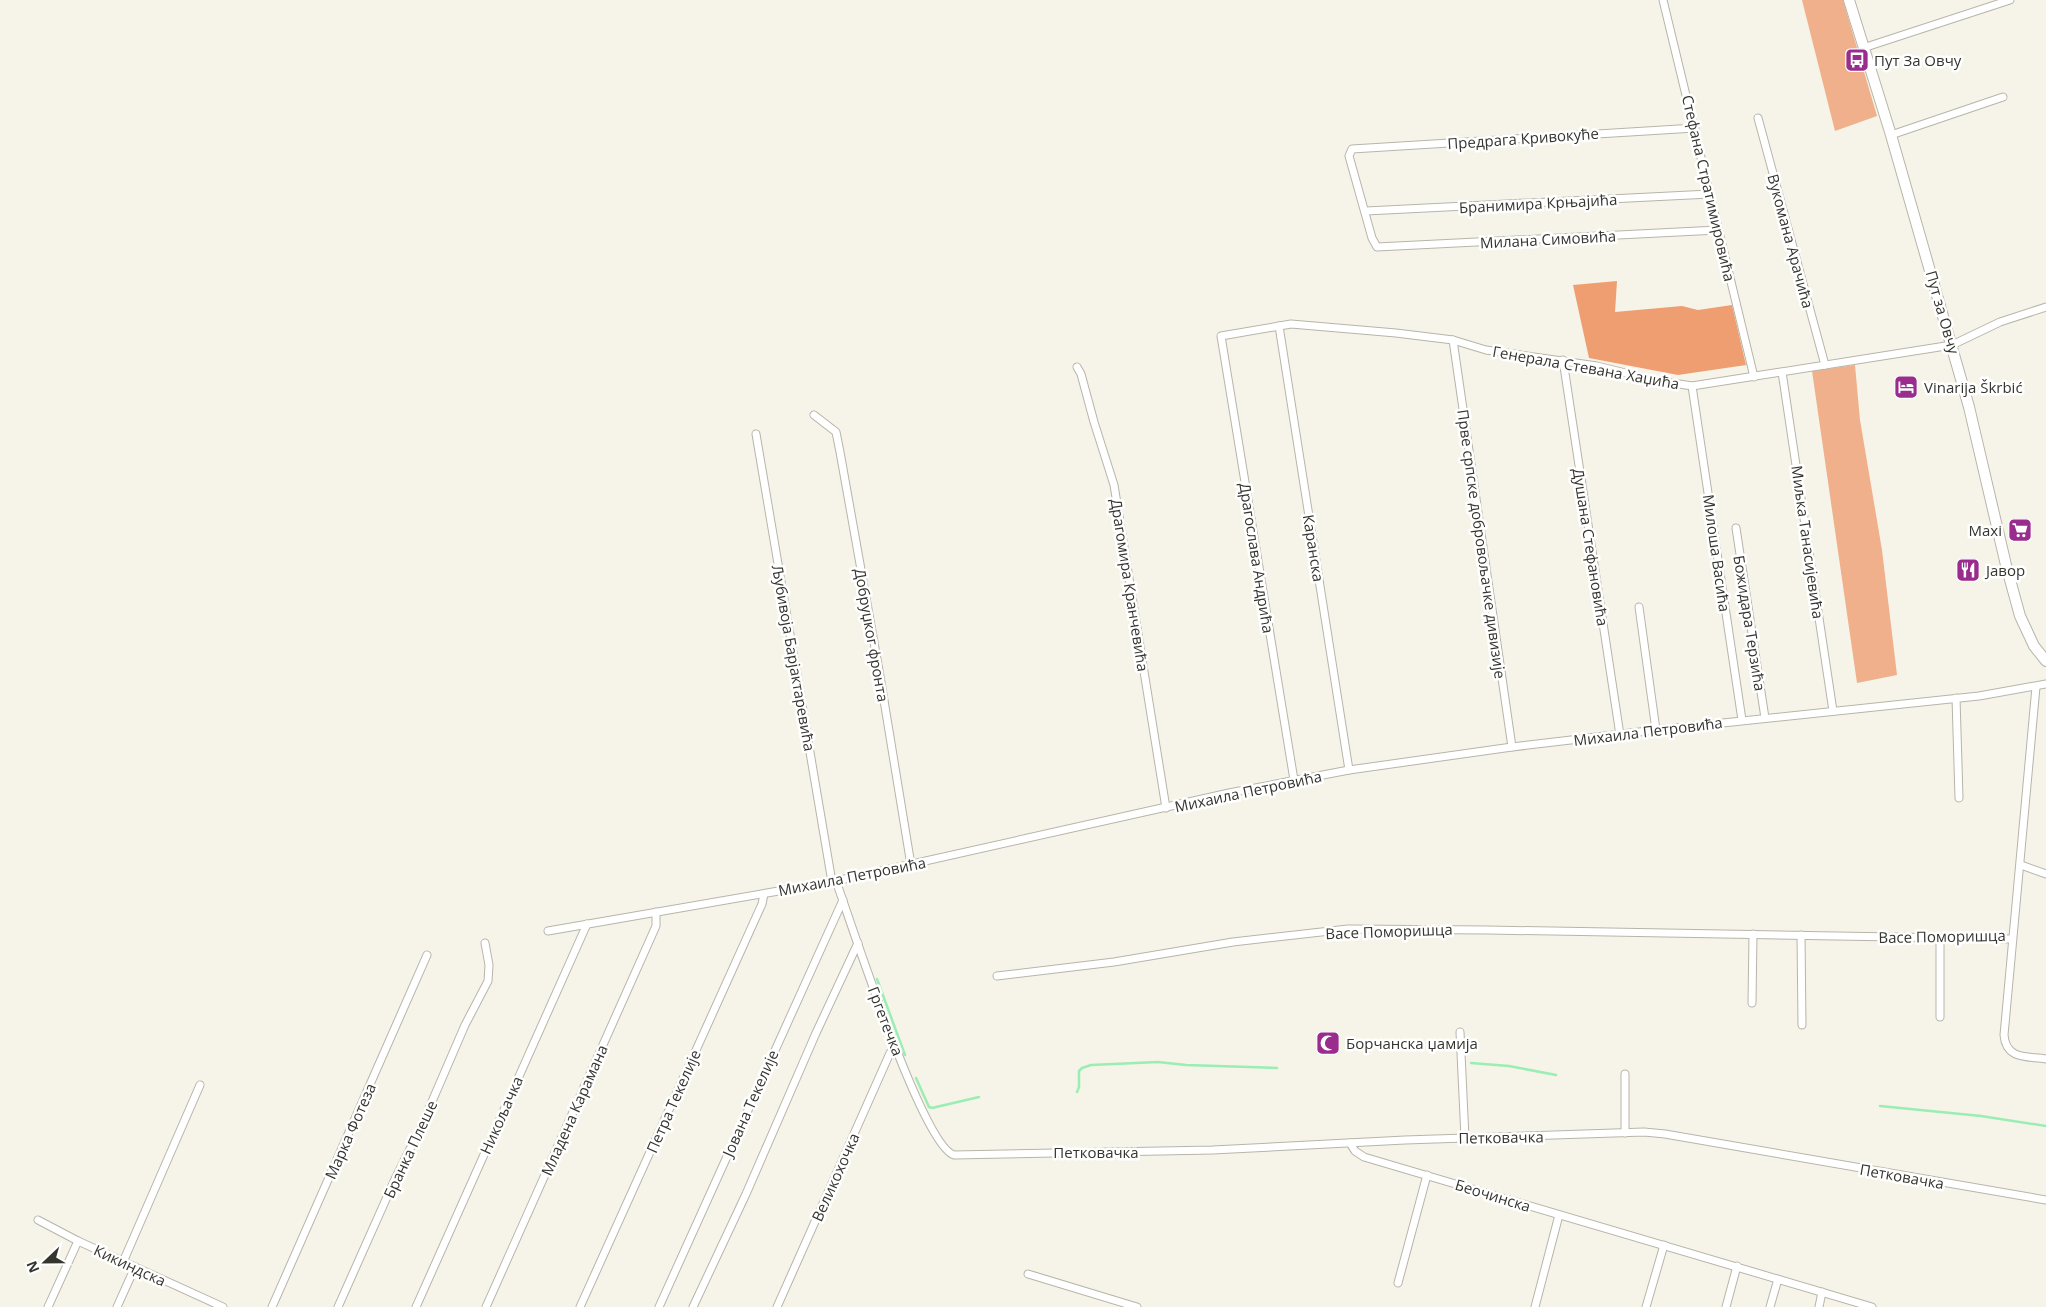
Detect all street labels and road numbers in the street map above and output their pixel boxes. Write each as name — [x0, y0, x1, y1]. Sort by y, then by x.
street label: Стефана Стратимировића — [1678, 93, 1740, 283]
street label: Предрага Кривокуће — [1447, 123, 1599, 153]
street label: Вукомана Арачића — [1763, 172, 1819, 310]
street label: Бранимира Крњајића — [1458, 189, 1618, 217]
street label: Милана Симовића — [1479, 225, 1617, 253]
street label: Пут за Овчу — [1922, 268, 1965, 356]
street label: Генерала Стевана Хаџића — [1491, 341, 1681, 393]
street label: Прве српске добровољачке дивизије — [1453, 408, 1511, 680]
street label: Миљка Танасијевића — [1787, 464, 1829, 620]
street label: Душана Стефановића — [1569, 467, 1613, 627]
street label: Драгослава Андрића — [1235, 481, 1279, 635]
street label: Милоша Васића — [1699, 493, 1735, 613]
street label: Драгомира Кранчевића — [1106, 497, 1154, 673]
street label: Каранска — [1299, 513, 1329, 583]
street label: Божидара Терзића — [1729, 554, 1771, 692]
street label: Љубивоја Барјактаревића — [768, 563, 820, 753]
street label: Добруџког фронта — [850, 567, 894, 703]
street label: Михаила Петровића — [1572, 712, 1724, 750]
street label: Михаила Петровића — [1173, 766, 1323, 816]
street label: Михаила Петровића — [777, 852, 927, 900]
street label: Васе Поморишца — [1325, 919, 1453, 943]
street label: Васе Поморишца — [1878, 925, 2006, 947]
street label: Гргетечка — [864, 984, 908, 1058]
street label: Младена Карамана — [536, 1041, 612, 1179]
street label: Петра Текелије — [641, 1046, 705, 1156]
street label: Јована Текелије — [717, 1046, 783, 1161]
street label: Никољачка — [475, 1073, 527, 1157]
street label: Марка Фотеза — [320, 1080, 380, 1182]
street label: Бранка Плеше — [379, 1097, 441, 1201]
street label: Петковачка — [1458, 1126, 1544, 1148]
street label: Великохочка — [807, 1130, 863, 1224]
street label: Петковачка — [1053, 1142, 1139, 1162]
street label: Петковачка — [1858, 1159, 1946, 1193]
street label: Беочинска — [1453, 1174, 1533, 1216]
street label: Кикиндска — [91, 1240, 169, 1290]

